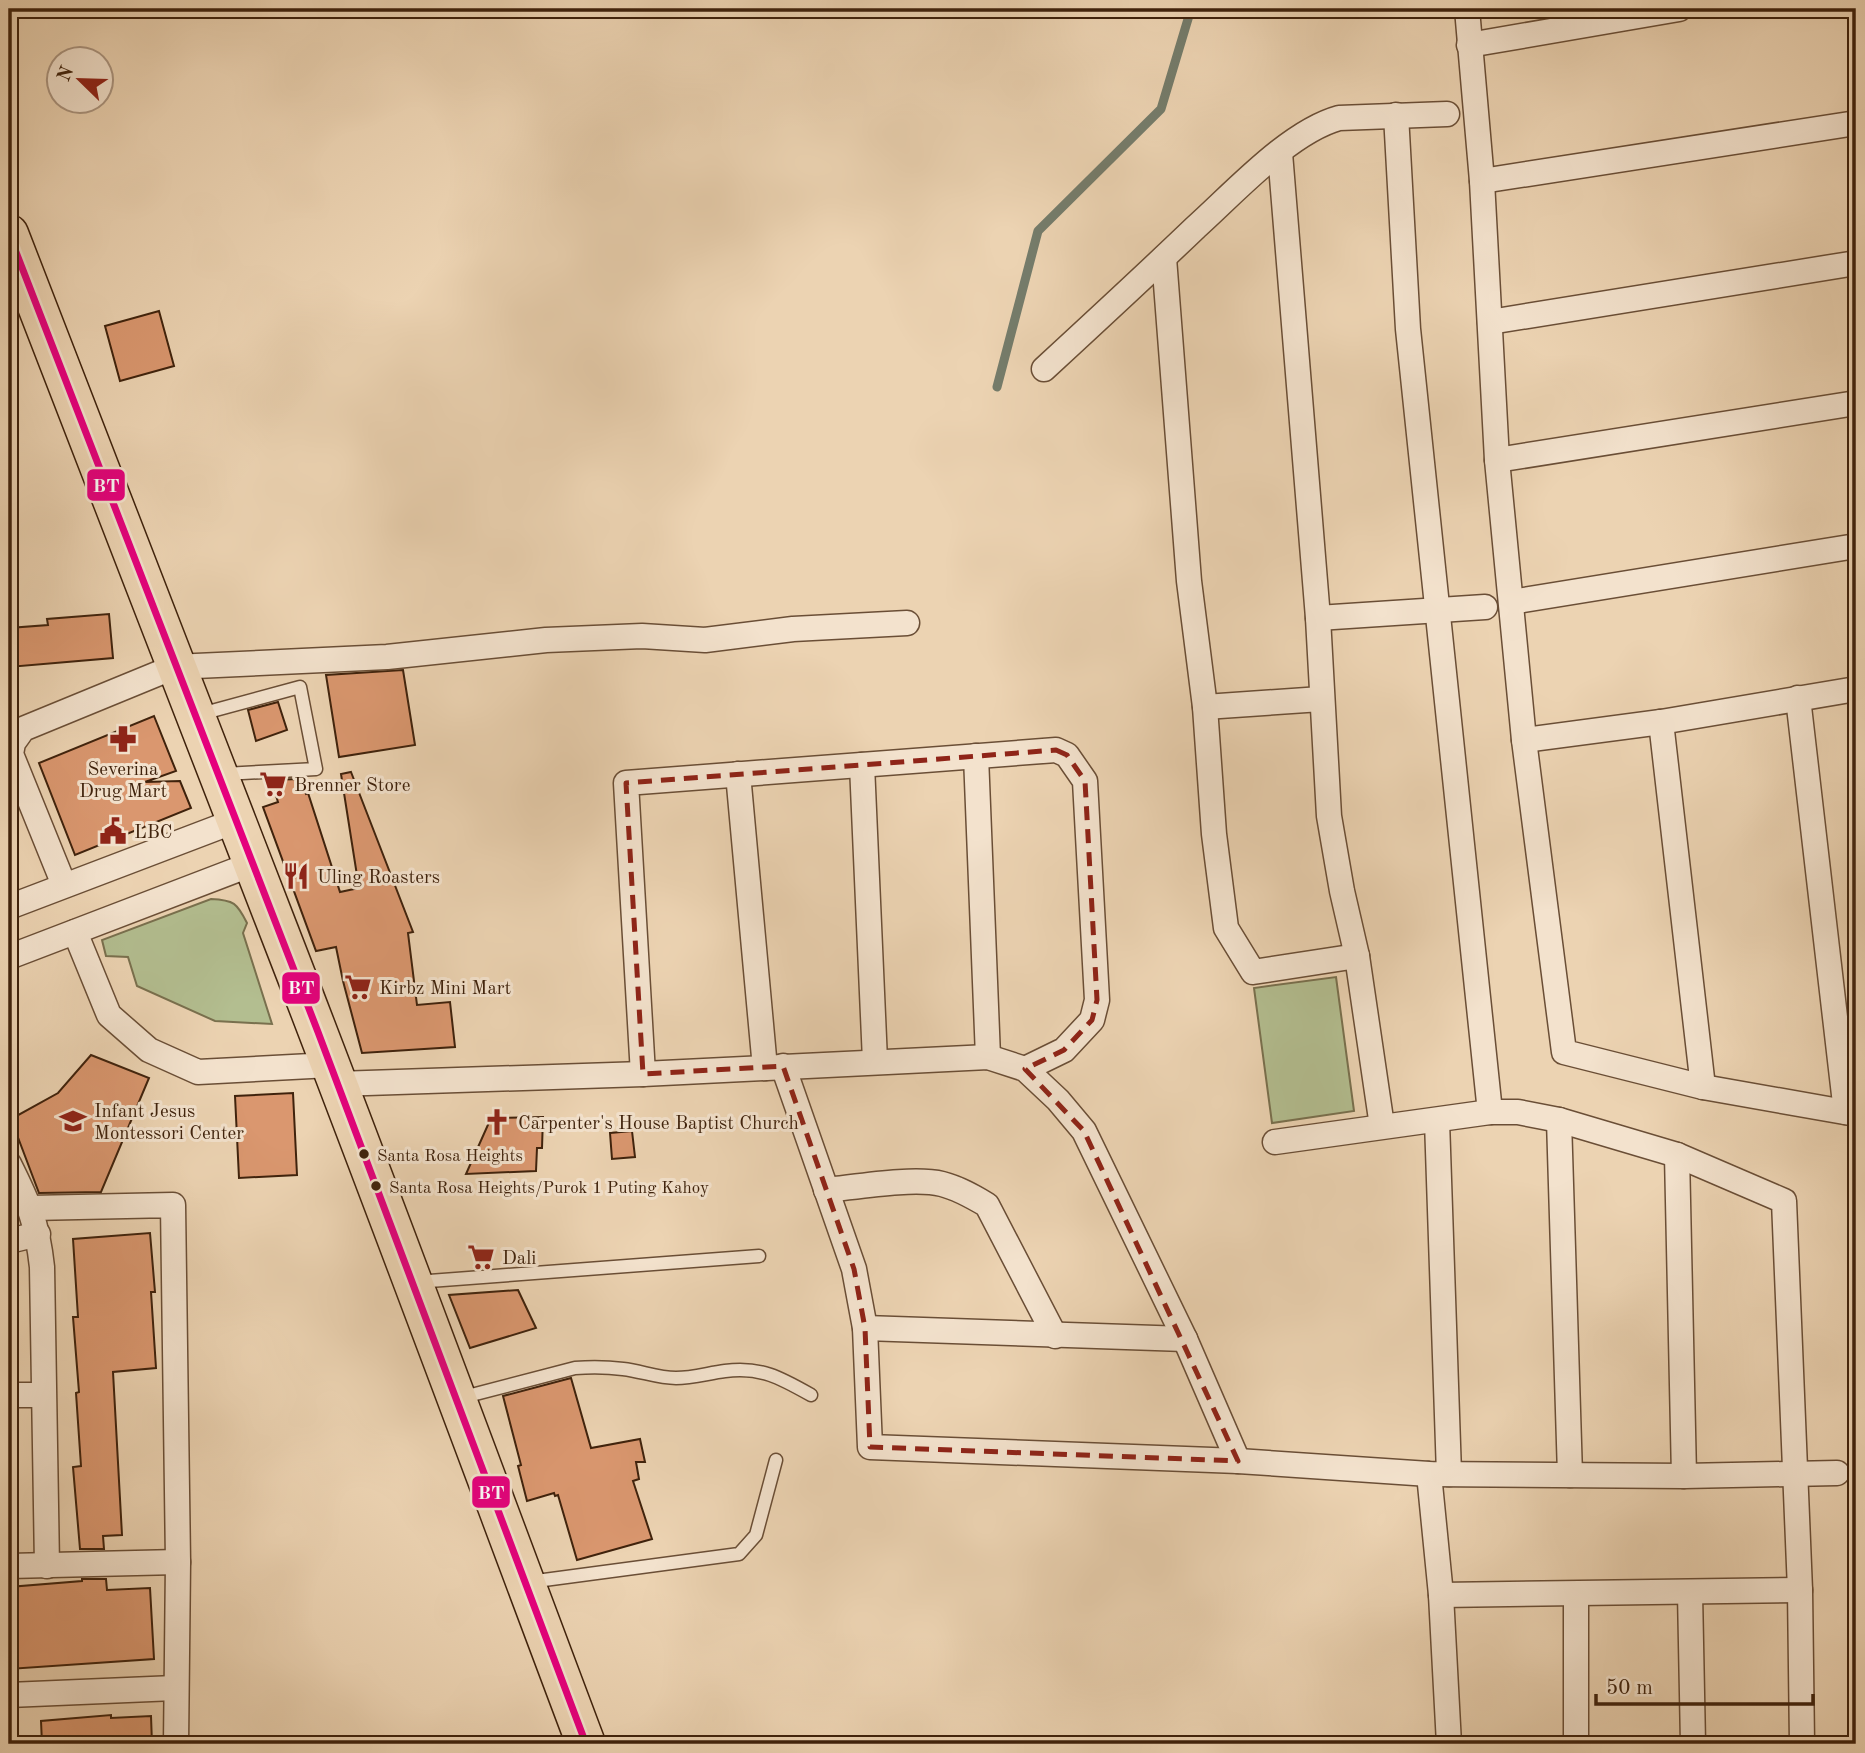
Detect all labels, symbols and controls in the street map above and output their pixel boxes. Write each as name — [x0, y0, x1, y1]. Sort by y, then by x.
north arrow — [46, 46, 116, 116]
text: N — [55, 64, 78, 85]
line badge: BT — [86, 468, 126, 502]
text: BT — [92, 478, 120, 497]
pharmacy icon: Severina Drug Mart — [108, 724, 138, 754]
place label: Severina Drug Mart — [79, 761, 167, 802]
supermarket icon: Brenner Store — [258, 769, 288, 799]
place label: Brenner Store — [294, 777, 410, 796]
public building icon: LBC — [98, 816, 128, 846]
place label: LBC — [134, 824, 173, 843]
restaurant icon: Uling Roasters — [281, 861, 311, 891]
place label: Uling Roasters — [317, 869, 440, 888]
line badge: BT — [281, 971, 321, 1005]
supermarket icon: Kirbz Mini Mart — [343, 972, 373, 1002]
text: BT — [287, 980, 315, 999]
place label: Kirbz Mini Mart — [379, 980, 511, 999]
place label: Infant Jesus Montessori Center — [94, 1103, 244, 1144]
school or university icon: Infant Jesus Montessori Center — [58, 1106, 88, 1136]
church icon: Carpenter's House Baptist Church — [482, 1107, 512, 1137]
place label: Carpenter's House Baptist Church — [518, 1115, 799, 1134]
marker: Santa Rosa Heights — [357, 1147, 371, 1161]
place label: Santa Rosa Heights — [377, 1148, 523, 1165]
marker: Santa Rosa Heights/Purok 1 Puting Kahoy — [369, 1179, 383, 1193]
place label: Santa Rosa Heights/Purok 1 Puting Kahoy — [389, 1180, 709, 1197]
supermarket icon: Dali — [466, 1242, 496, 1272]
place label: Dali — [502, 1250, 536, 1269]
line badge: BT — [471, 1475, 511, 1509]
text: BT — [477, 1485, 505, 1504]
scale bar — [1596, 1662, 1812, 1706]
text: 50 m — [1606, 1678, 1653, 1699]

